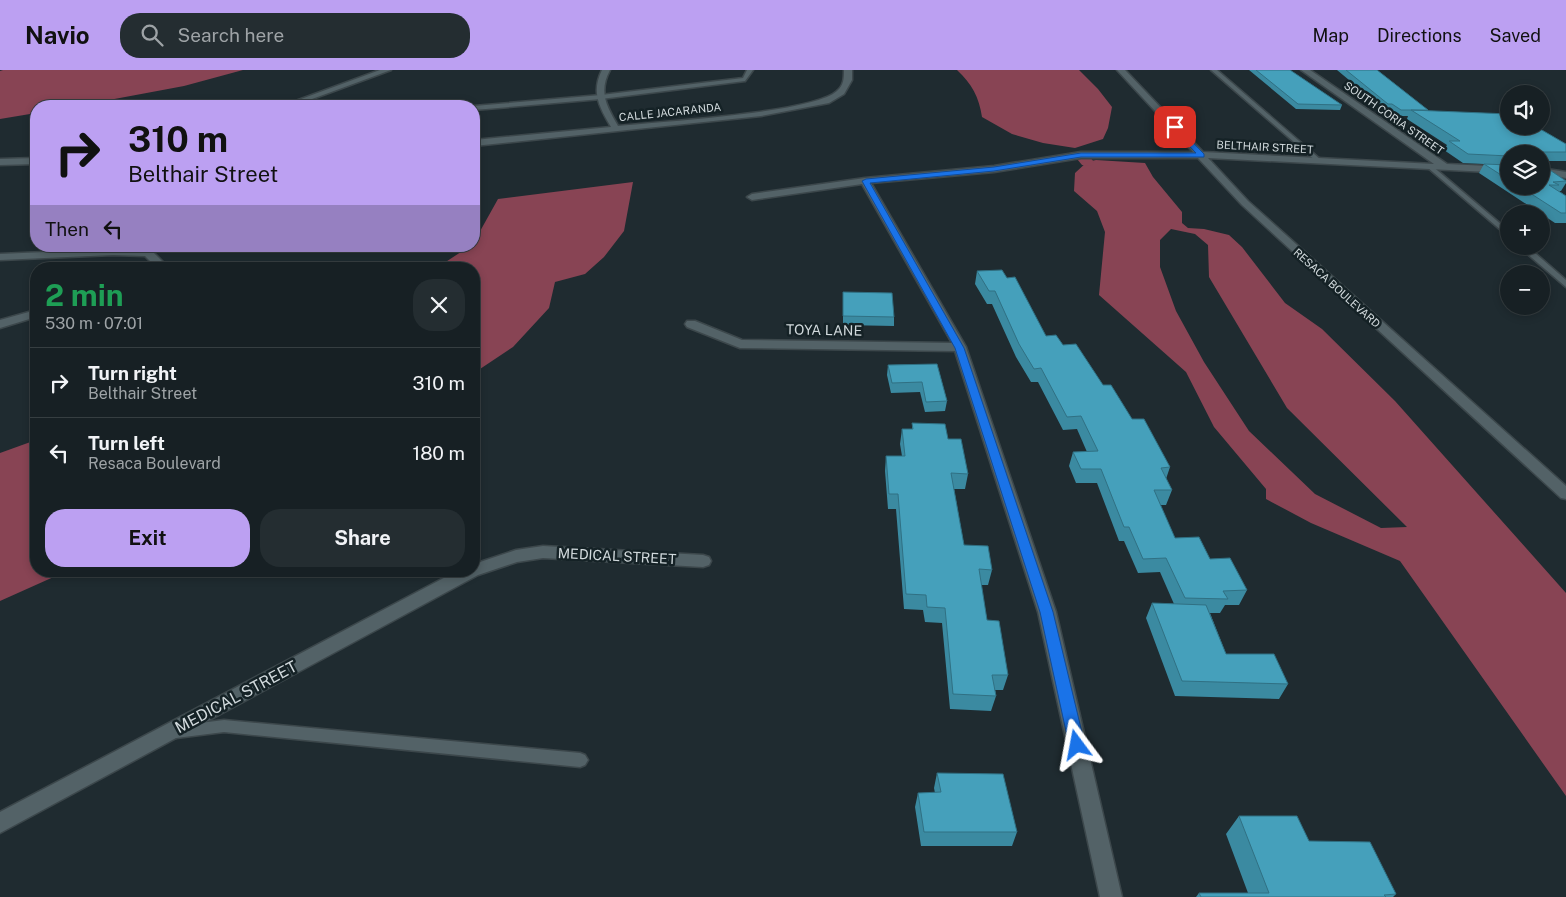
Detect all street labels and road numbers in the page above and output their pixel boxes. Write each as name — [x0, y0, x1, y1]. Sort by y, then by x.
street label: SOUTH CORIA STREET — [1342, 79, 1446, 157]
street label: CALLE JACARANDA — [618, 101, 722, 123]
street label: BELTHAIR STREET — [1216, 138, 1314, 156]
street label: RESACA BOULEVARD — [1291, 246, 1383, 330]
street label: TOYA LANE — [786, 321, 862, 339]
street label: MEDICAL STREET — [557, 545, 677, 567]
street label: MEDICAL STREET — [172, 657, 301, 737]

